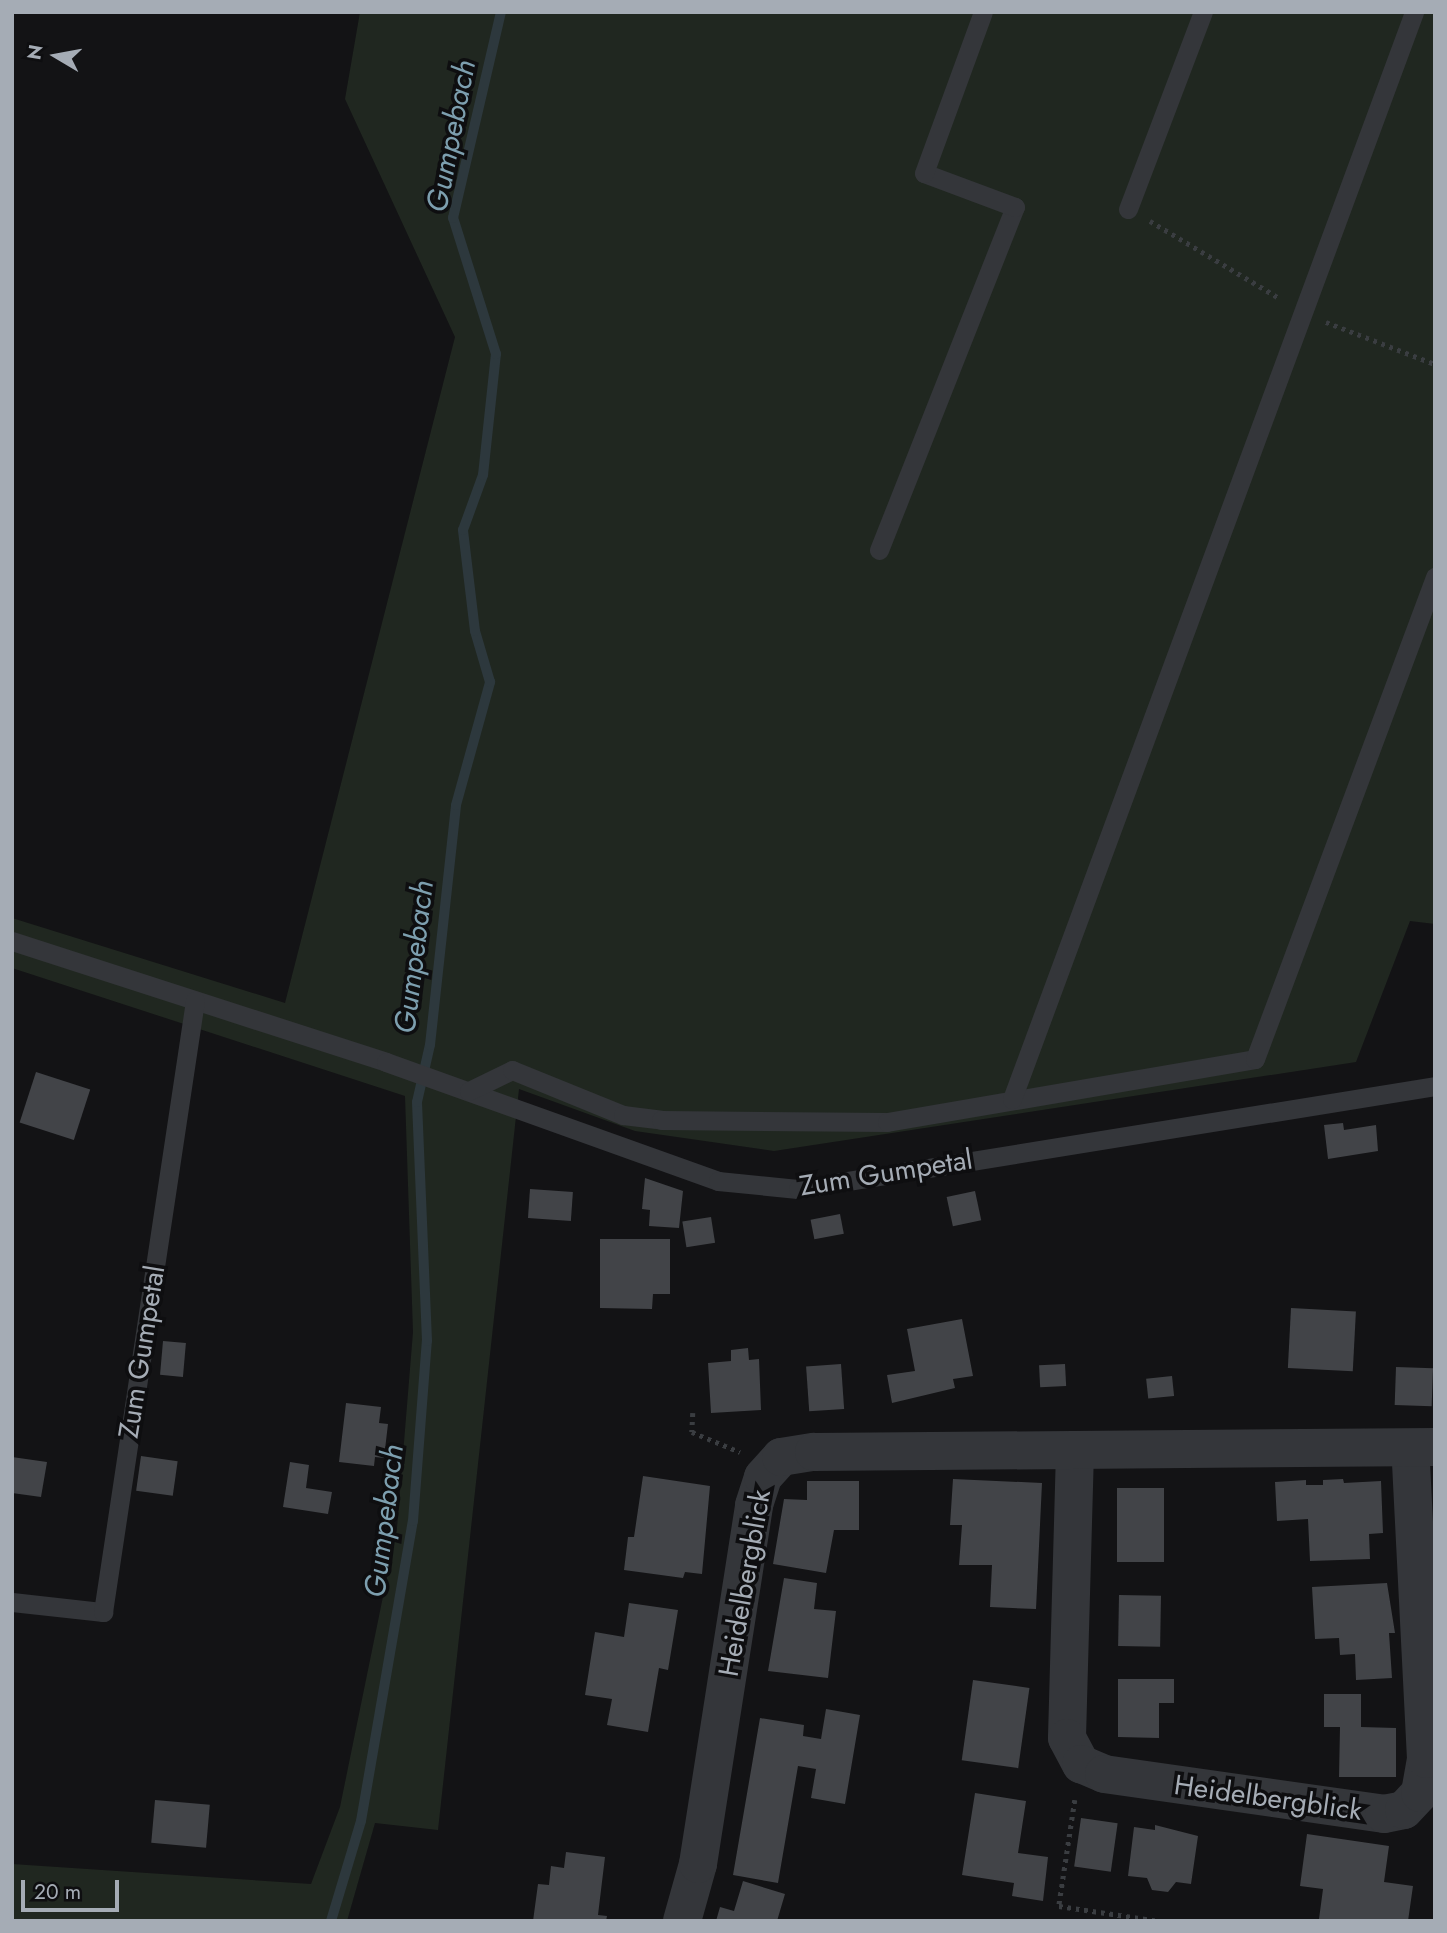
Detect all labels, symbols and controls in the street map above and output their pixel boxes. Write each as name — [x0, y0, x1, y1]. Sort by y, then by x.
north arrow — [21, 21, 91, 91]
text: N — [20, 42, 49, 62]
water label: Gumpebach — [419, 57, 483, 215]
water label: Gumpebach — [387, 878, 441, 1036]
street label: Zum Gumpetal — [797, 1143, 975, 1203]
street label: Zum Gumpetal — [112, 1263, 172, 1441]
water label: Gumpebach — [357, 1442, 411, 1600]
street label: Heidelbergblick — [712, 1487, 778, 1679]
street label: Heidelbergblick — [1172, 1768, 1364, 1828]
scale bar — [24, 1867, 122, 1911]
text: 20 m — [34, 1877, 81, 1907]

